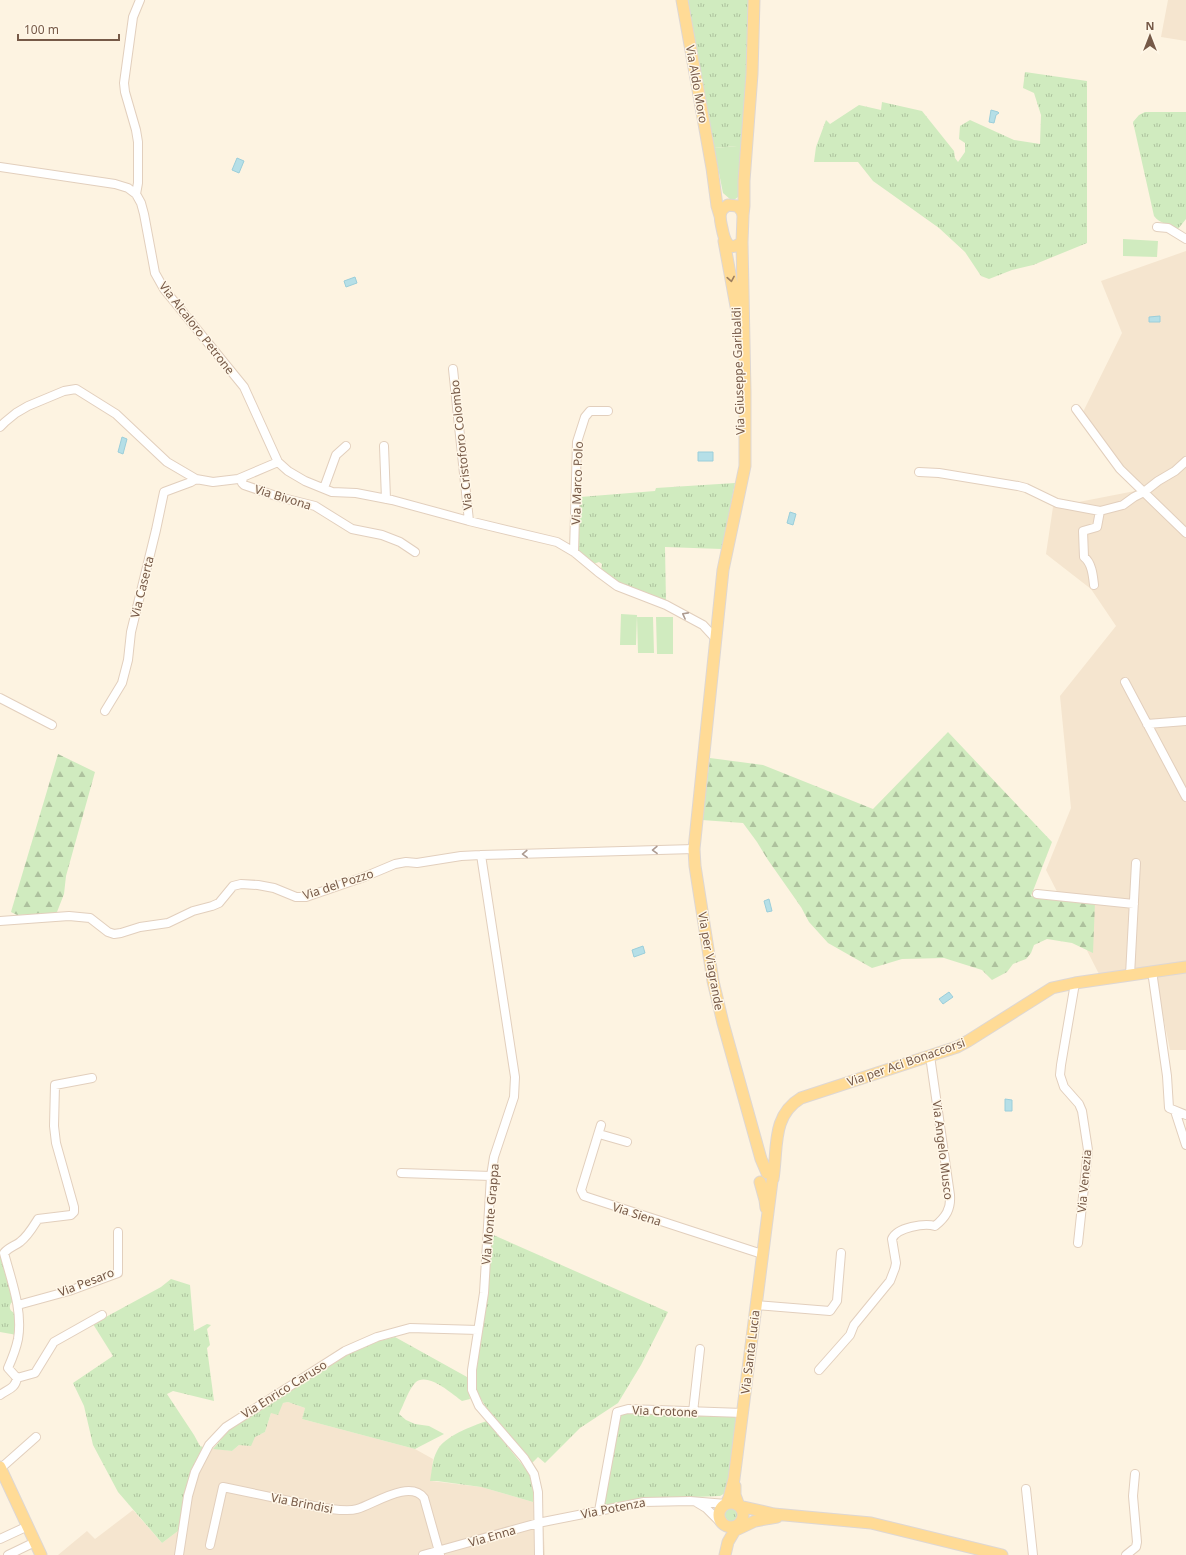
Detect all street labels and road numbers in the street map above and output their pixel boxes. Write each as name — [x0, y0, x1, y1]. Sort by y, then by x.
street label: Via Aldo Moro — [682, 44, 712, 124]
street label: Via Alcaloro Petrone — [155, 278, 239, 378]
street label: Via Giuseppe Garibaldi — [727, 307, 749, 435]
street label: Via Cristoforo Colombo — [446, 379, 476, 511]
street label: Via Marco Polo — [567, 441, 587, 525]
street label: Via Bivona — [253, 480, 313, 514]
street label: Via Caserta — [126, 554, 158, 620]
street label: Via del Pozzo — [300, 865, 376, 903]
street label: Via per Viagrande — [694, 910, 728, 1012]
street label: Via per Aci Bonaccorsi — [845, 1034, 967, 1090]
street label: Via Angelo Musco — [928, 1099, 958, 1201]
street label: Via Venezia — [1073, 1149, 1095, 1213]
street label: Via Monte Grappa — [477, 1163, 503, 1265]
street label: Via Siena — [610, 1198, 664, 1230]
street label: Via Pesaro — [56, 1264, 116, 1300]
street label: Via Santa Lucia — [736, 1309, 764, 1395]
street label: Via Enrico Caruso — [238, 1356, 330, 1422]
street label: Via Crotone — [632, 1401, 698, 1421]
street label: Via Brindisi — [270, 1489, 334, 1517]
street label: Via Potenza — [579, 1493, 647, 1523]
street label: Via Enna — [466, 1521, 518, 1551]

